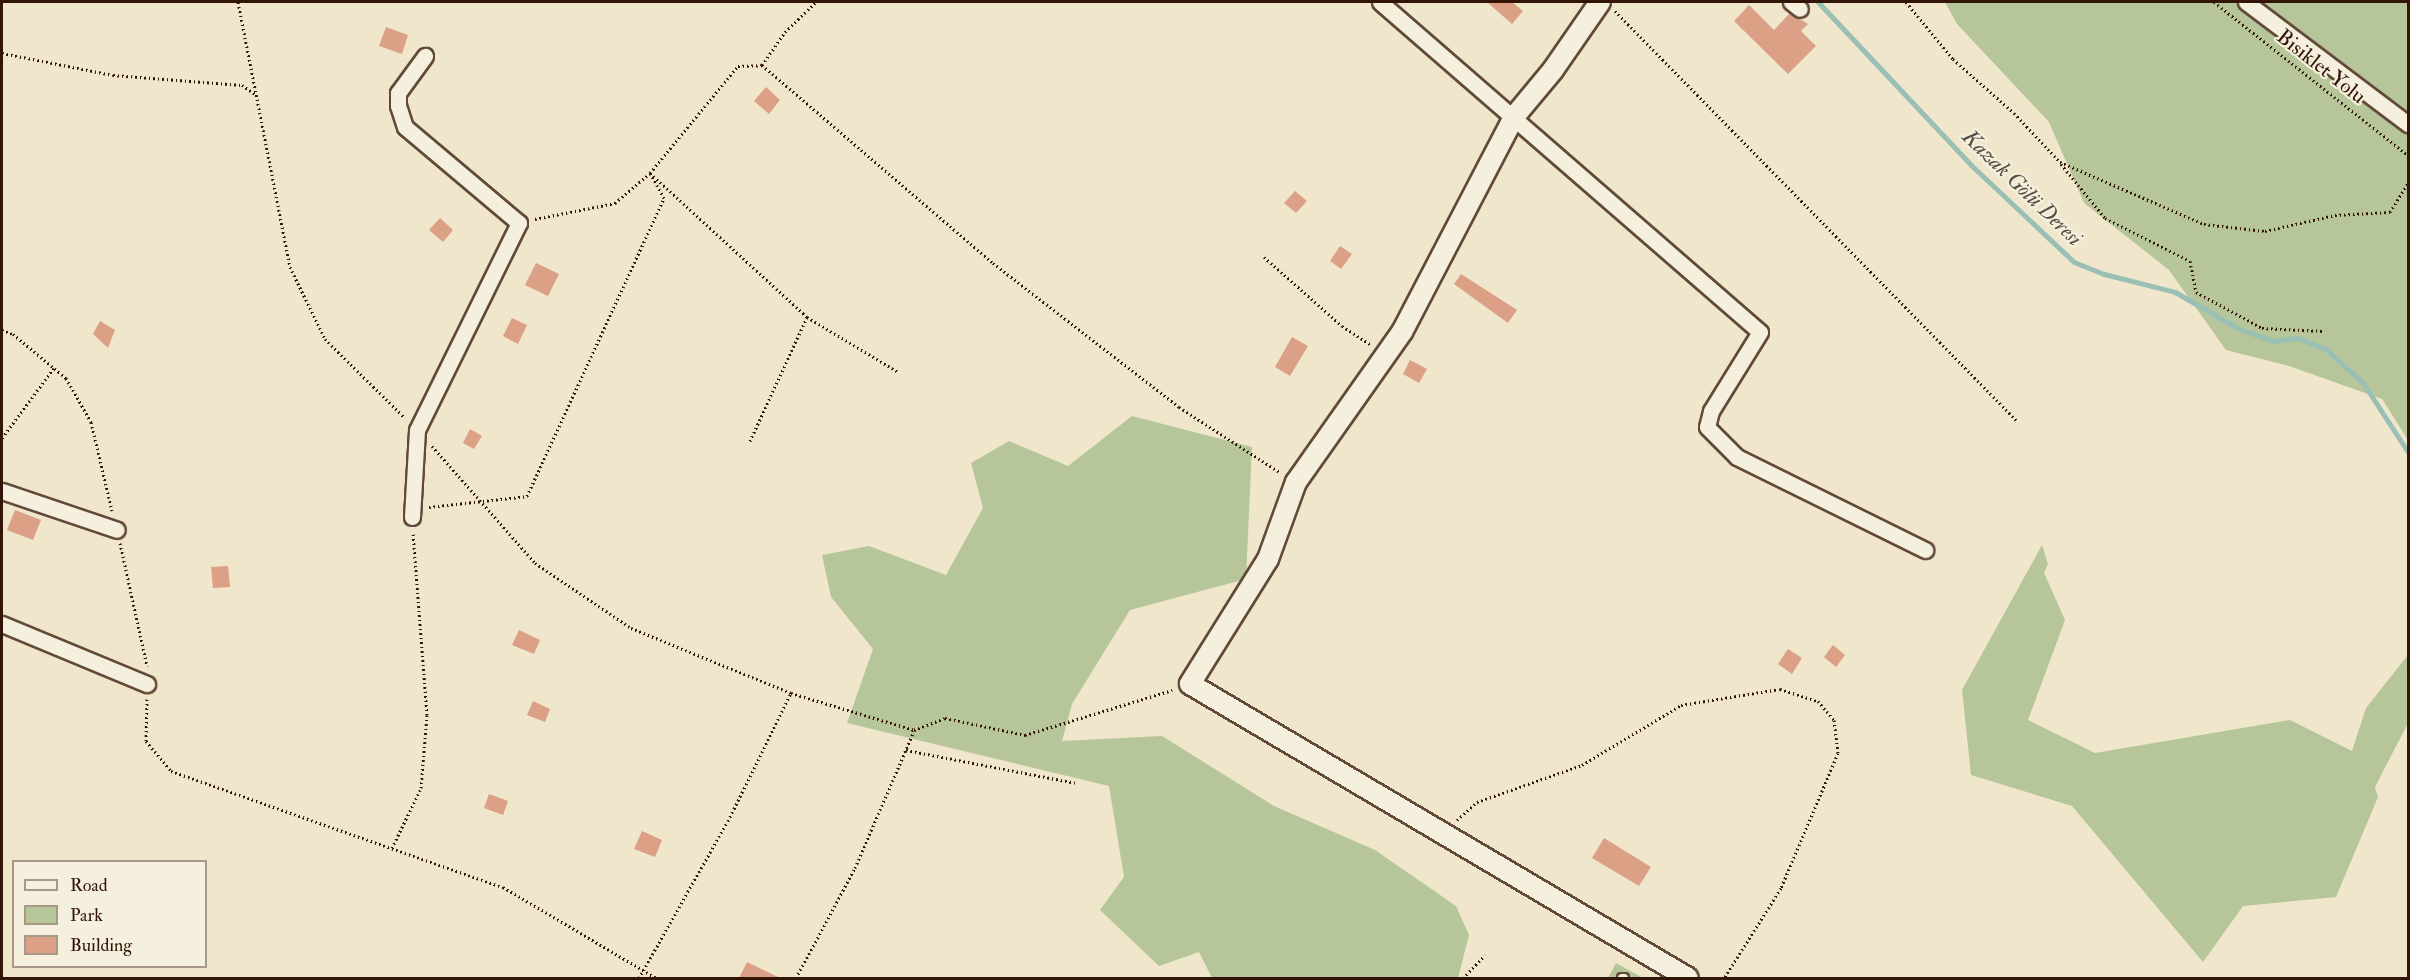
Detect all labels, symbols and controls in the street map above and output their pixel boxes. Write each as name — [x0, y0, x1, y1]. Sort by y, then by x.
street label: Bisiklet Yolu — [2271, 24, 2371, 110]
water label: Kazak Gölü Deresi — [1957, 124, 2087, 252]
legend — [12, 860, 207, 968]
text: Road — [70, 874, 108, 897]
text: Park — [70, 904, 103, 927]
text: Building — [70, 934, 132, 957]

